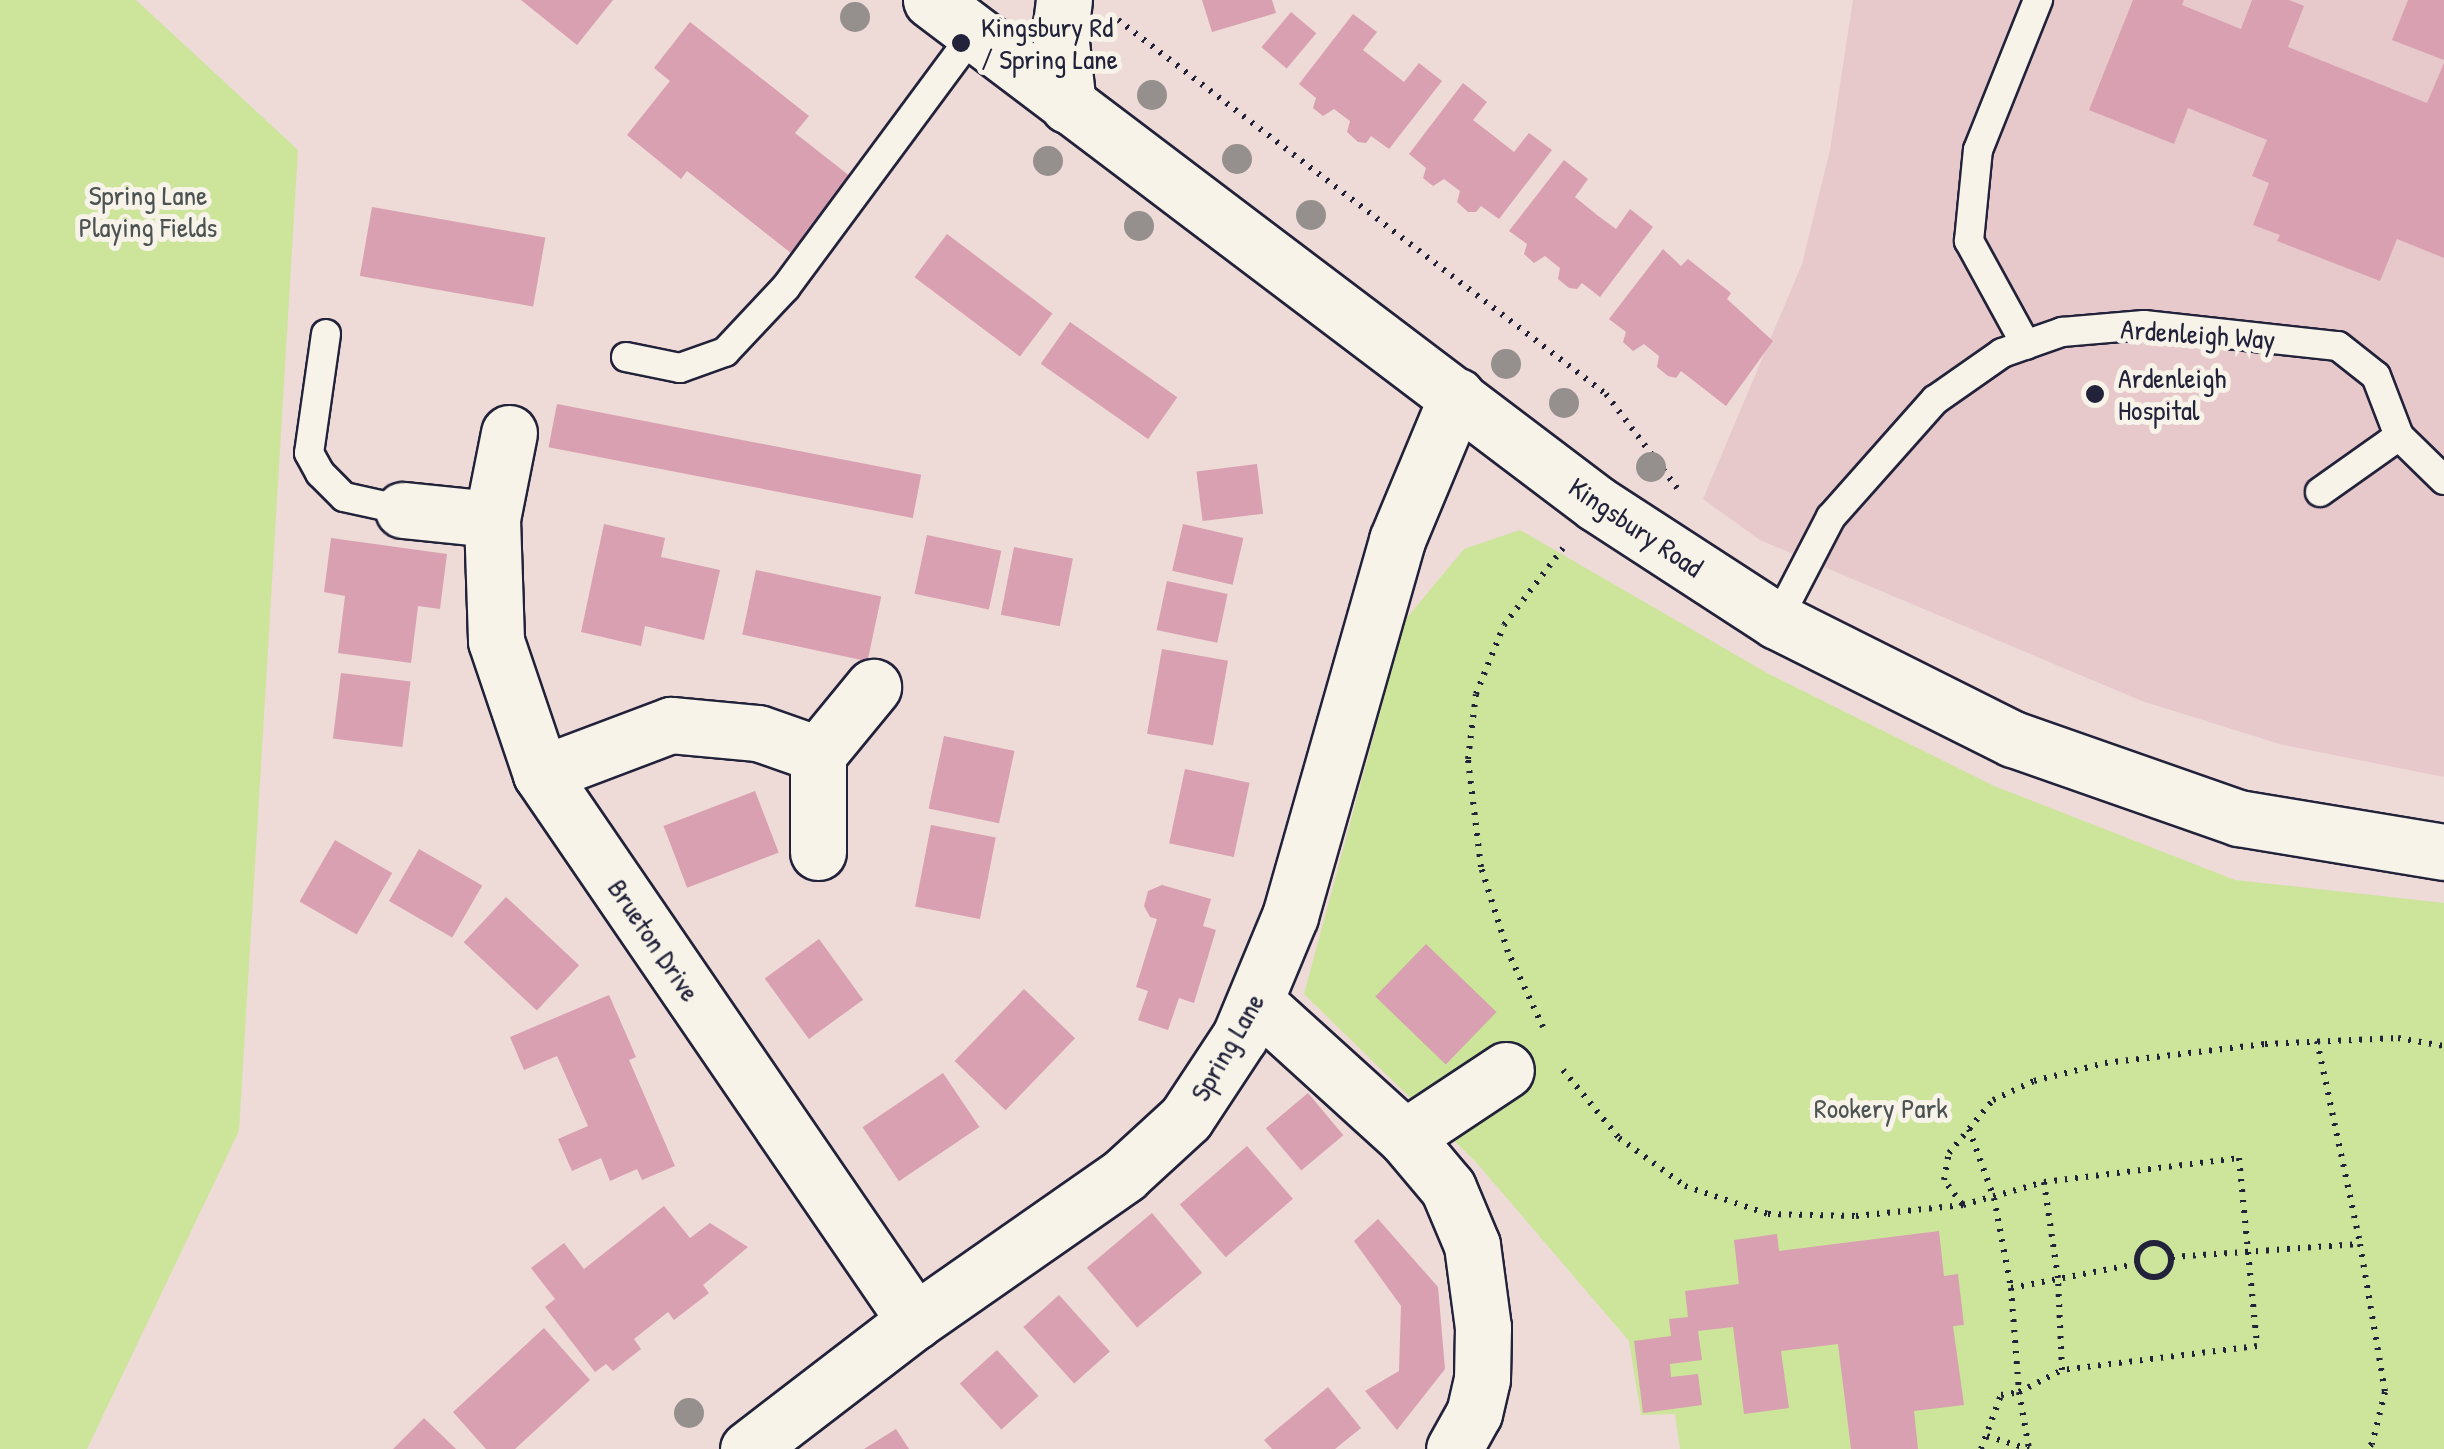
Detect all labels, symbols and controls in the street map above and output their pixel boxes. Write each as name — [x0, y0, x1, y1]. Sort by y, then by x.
place label: Kingsbury Rd / Spring Lane — [981, 10, 1118, 76]
marker: Kingsbury Rd / Spring Lane — [950, 32, 972, 54]
park label: Spring Lane Playing Fields — [79, 178, 217, 244]
street label: Ardenleigh Way — [2120, 312, 2276, 356]
place label: Ardenleigh Hospital — [2118, 361, 2226, 427]
marker: Ardenleigh Hospital — [2082, 381, 2108, 407]
street label: Kingsbury Road — [1563, 470, 1709, 584]
street label: Brueton Drive — [601, 873, 707, 1007]
street label: Spring Lane — [1183, 987, 1271, 1107]
park label: Rookery Park — [1814, 1091, 1948, 1125]

